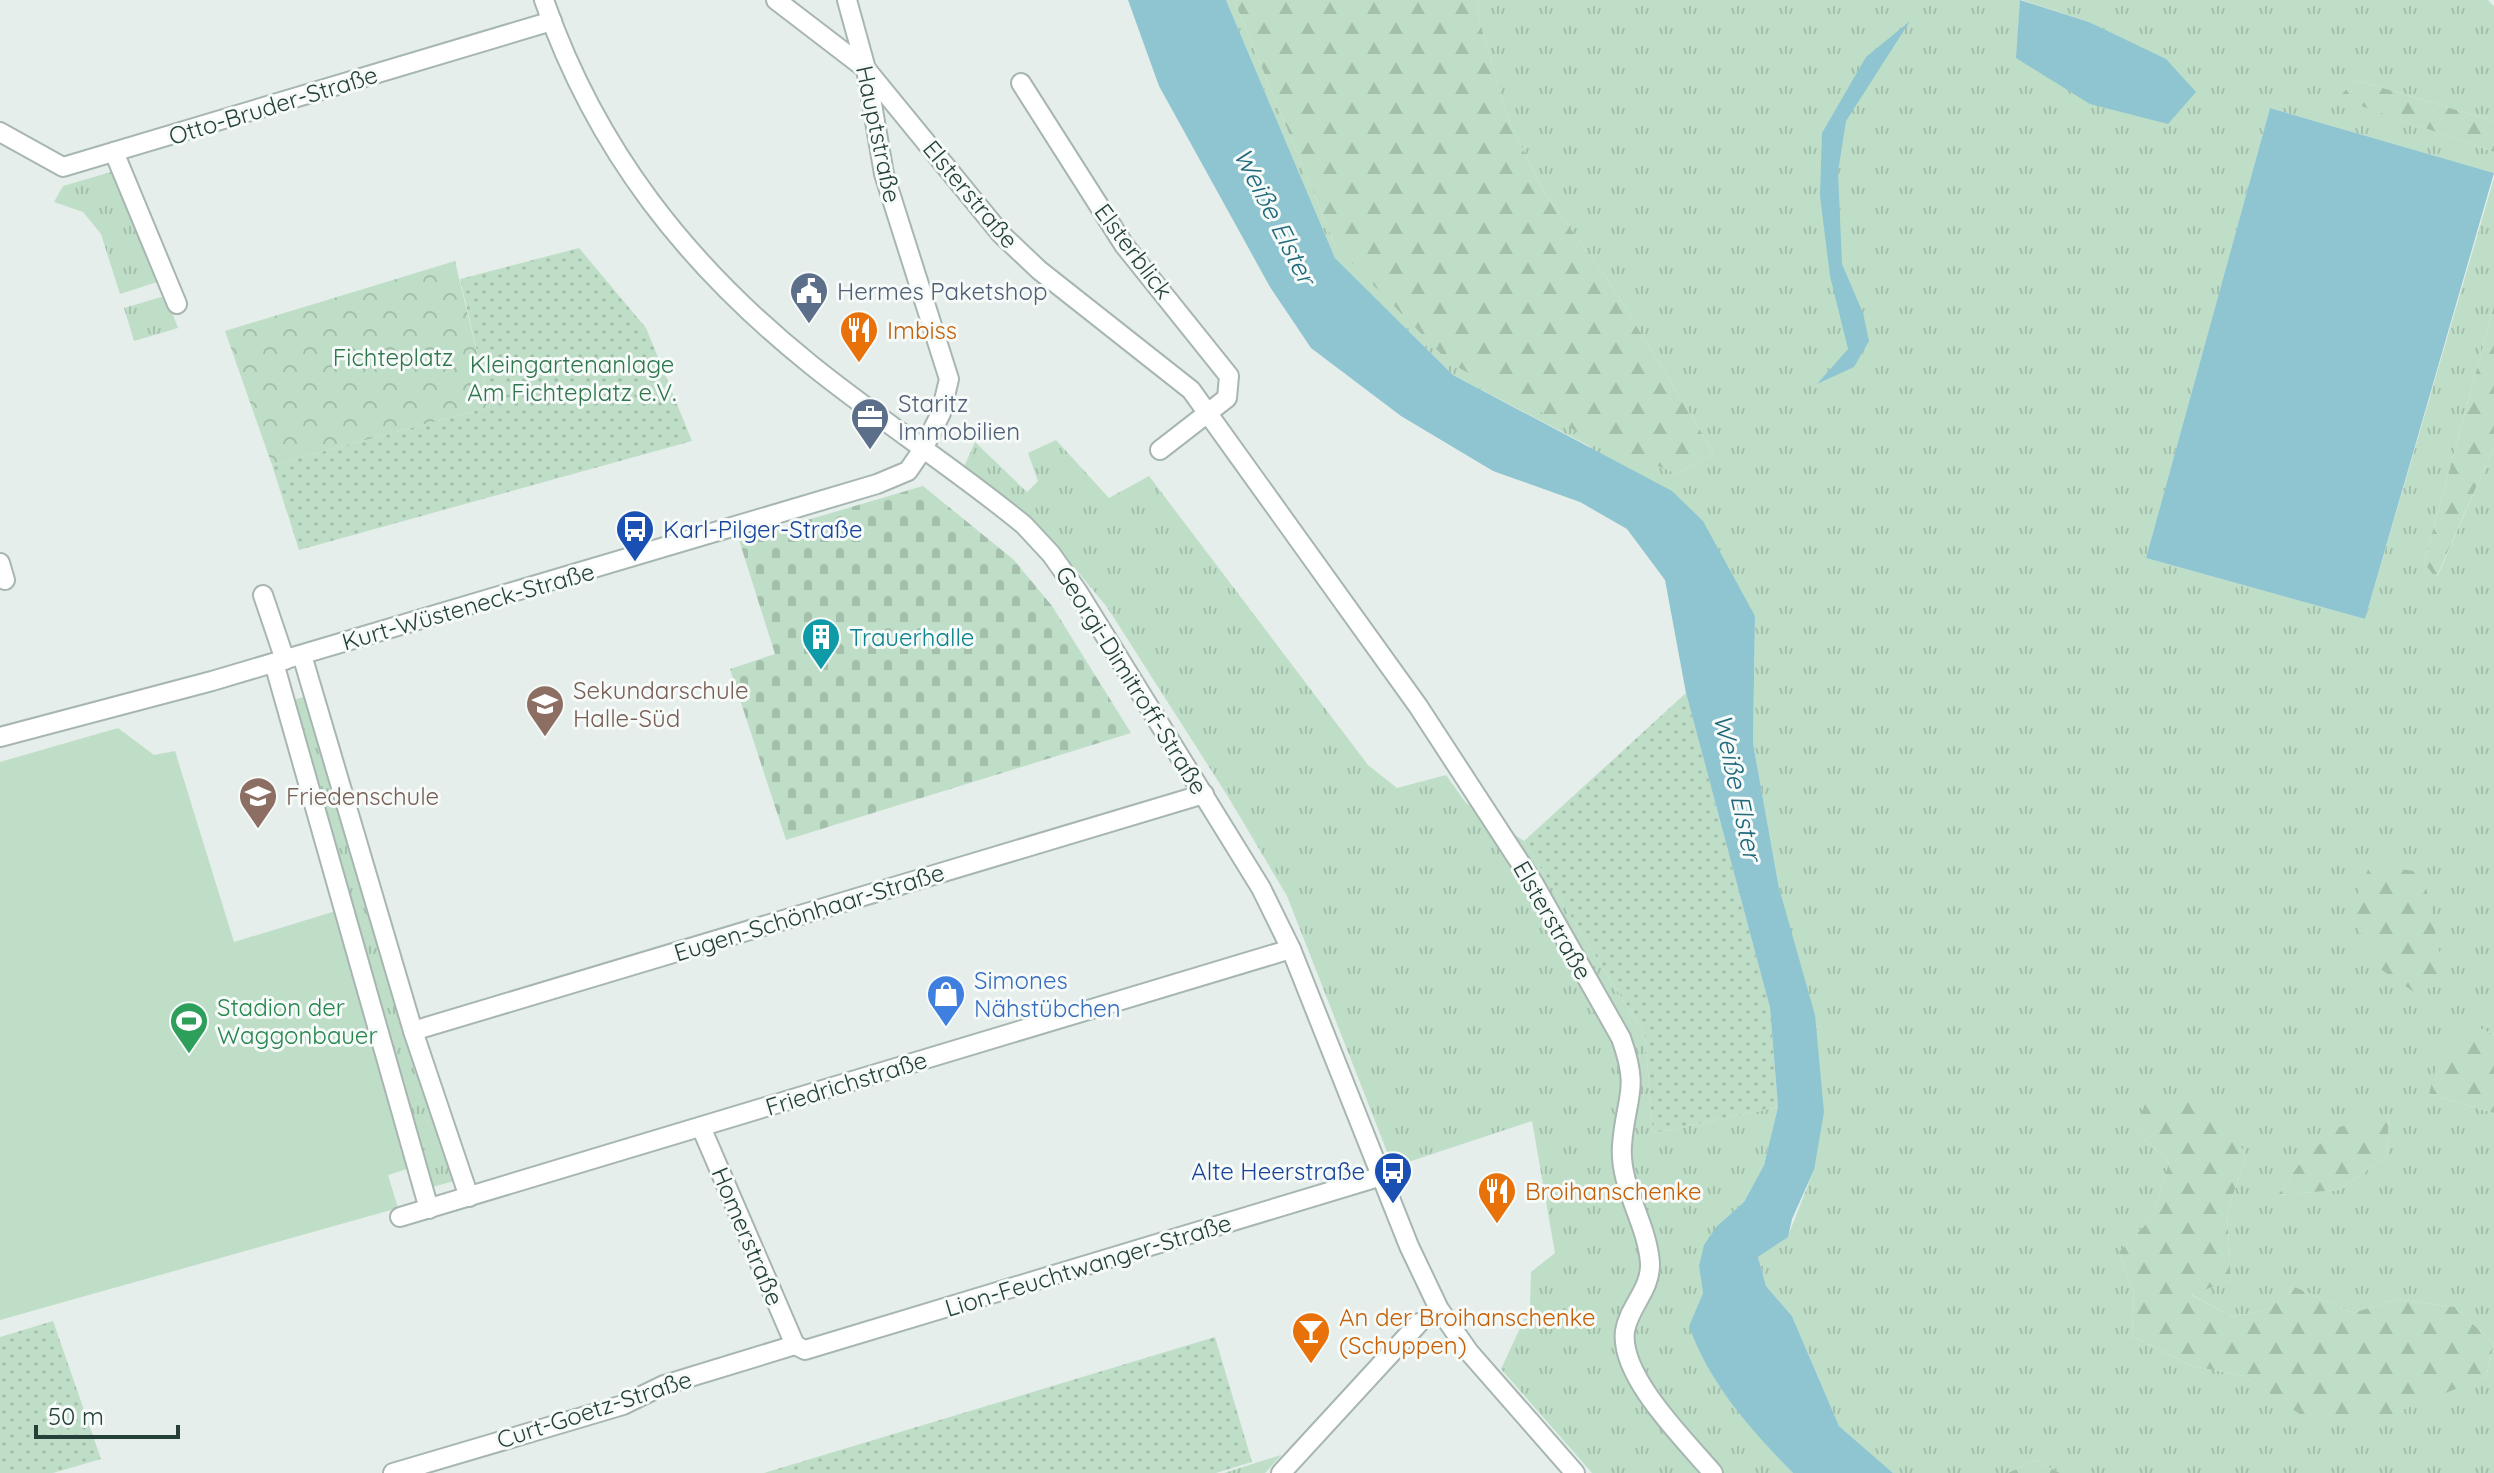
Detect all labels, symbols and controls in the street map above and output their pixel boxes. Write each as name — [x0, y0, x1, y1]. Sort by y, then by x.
street label: Otto-Bruder-Straße — [165, 59, 381, 151]
street label: Hauptstraße — [850, 63, 908, 205]
street label: Elsterstraße — [917, 134, 1025, 254]
water label: Weiße Elster — [1227, 142, 1325, 292]
street label: Elsterblick — [1088, 197, 1180, 305]
public building icon: Hermes Paketshop — [788, 270, 830, 325]
place label: Hermes Paketshop — [837, 276, 1047, 306]
restaurant icon: Imbiss — [838, 309, 880, 364]
place label: Imbiss — [887, 315, 957, 345]
park label: Fichteplatz — [333, 342, 453, 372]
park label: Kleingartenanlage Am Fichteplatz e.V. — [467, 349, 677, 407]
place label: Staritz Immobilien — [898, 388, 1020, 446]
office icon: Staritz Immobilien — [849, 396, 891, 451]
bus stop icon: Karl-Pilger-Straße — [614, 508, 656, 563]
place label: Karl-Pilger-Straße — [663, 514, 862, 544]
street label: Kurt-Wüsteneck-Straße — [338, 556, 598, 656]
street label: Georgi-Dimitroff-Straße — [1049, 560, 1215, 800]
building icon: Trauerhalle — [800, 616, 842, 671]
place label: Trauerhalle — [849, 622, 974, 652]
place label: Sekundarschule Halle-Süd — [573, 675, 748, 733]
school or university icon: Sekundarschule Halle-Süd — [524, 683, 566, 738]
water label: Weiße Elster — [1706, 711, 1770, 866]
school or university icon: Friedenschule — [237, 775, 279, 830]
place label: Friedenschule — [286, 781, 439, 811]
street label: Elsterstraße — [1507, 855, 1599, 985]
street label: Eugen-Schönhaar-Straße — [670, 857, 948, 967]
place label: Simones Nähstübchen — [974, 965, 1121, 1023]
shop icon: Simones Nähstübchen — [925, 973, 967, 1028]
place label: Stadion der Waggonbauer — [217, 992, 378, 1050]
sports icon: Stadion der Waggonbauer — [168, 1000, 210, 1055]
street label: Friedrichstraße — [762, 1044, 930, 1122]
bus stop icon: Alte Heerstraße — [1372, 1150, 1414, 1205]
place label: Alte Heerstraße — [1191, 1156, 1365, 1186]
street label: Homerstraße — [705, 1162, 791, 1310]
restaurant icon: Broihanschenke — [1476, 1170, 1518, 1225]
place label: Broihanschenke — [1525, 1176, 1702, 1206]
street label: Lion-Feuchtwanger-Straße — [941, 1207, 1235, 1323]
place label: An der Broihanschenke (Schuppen) — [1339, 1302, 1596, 1360]
bar icon: An der Broihanschenke (Schuppen) — [1290, 1310, 1332, 1365]
street label: Curt-Goetz-Straße — [493, 1363, 695, 1455]
scale bar — [36, 1389, 178, 1439]
text: 50 m — [48, 1401, 104, 1431]

